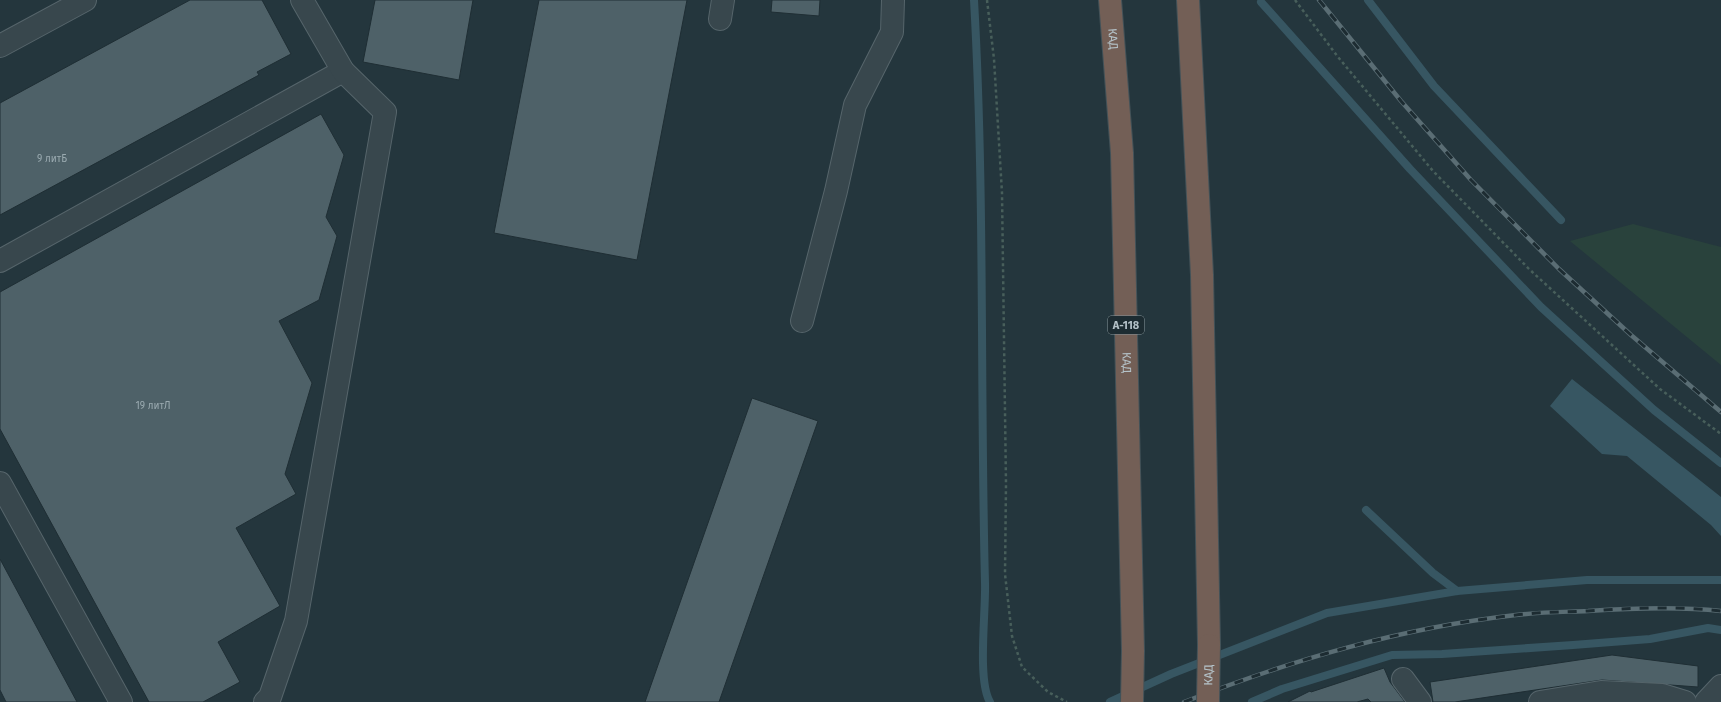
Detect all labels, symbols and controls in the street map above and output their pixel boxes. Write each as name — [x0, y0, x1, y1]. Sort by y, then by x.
street label: КАД — [1105, 28, 1121, 50]
house number: 9 литБ — [37, 153, 67, 165]
road number: А-118 — [1108, 316, 1144, 334]
street label: КАД — [1119, 352, 1134, 373]
house number: 19 литЛ — [135, 400, 171, 412]
street label: КАД — [1201, 664, 1216, 686]

